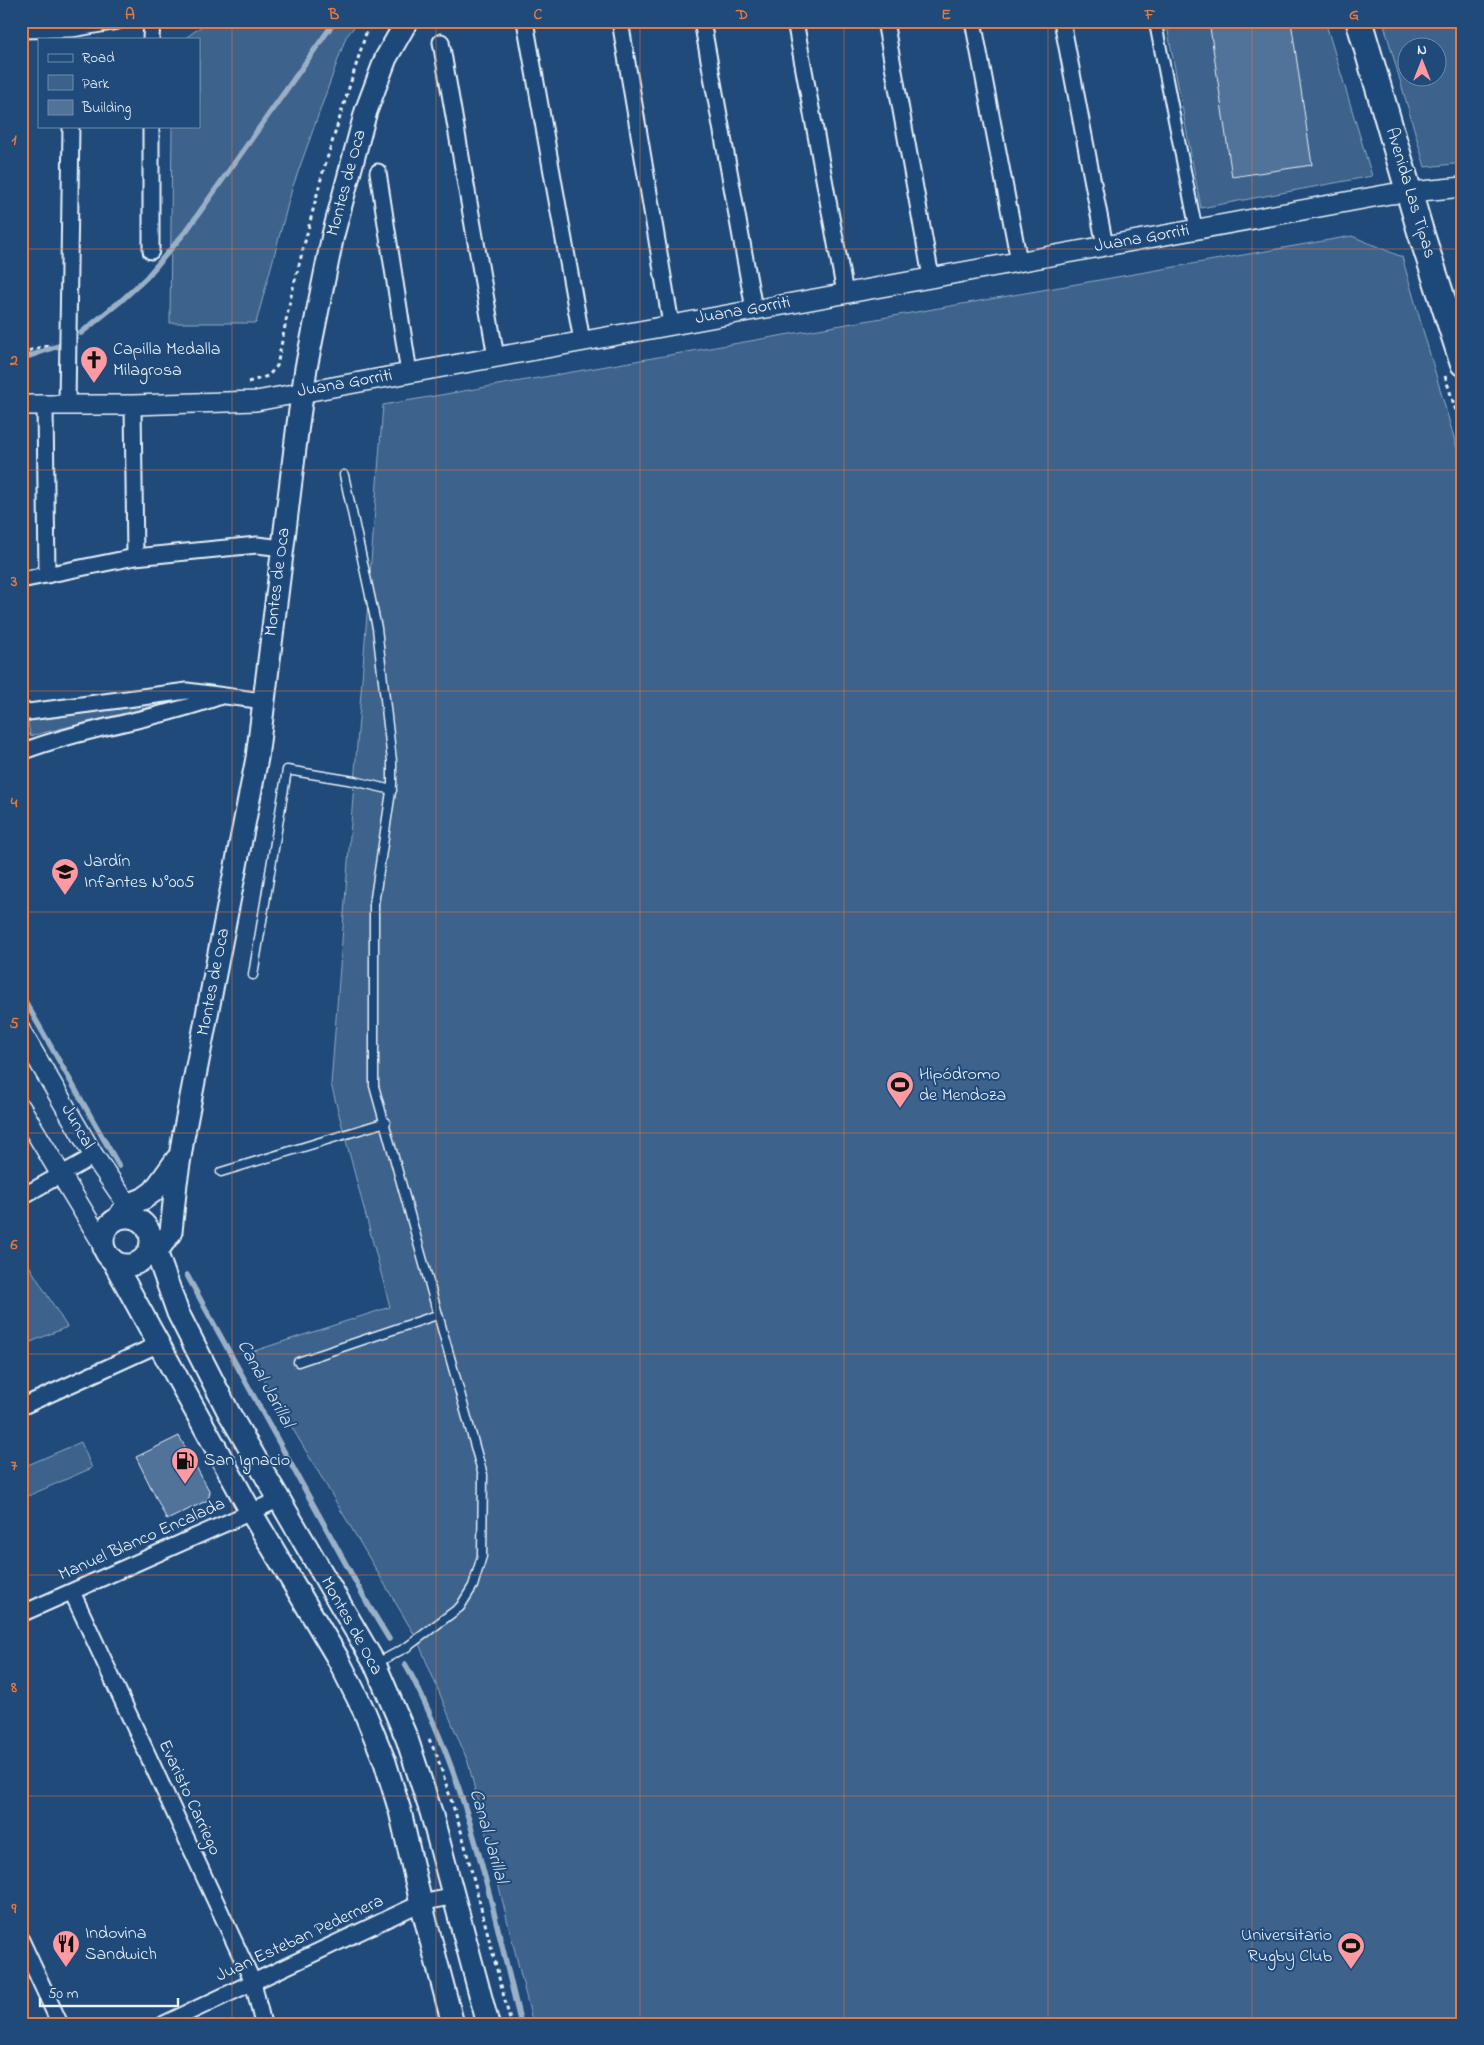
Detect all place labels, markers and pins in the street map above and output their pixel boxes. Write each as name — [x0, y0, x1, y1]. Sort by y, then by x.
place label: Capilla Medalla Milagrosa — [113, 337, 221, 385]
church icon: Capilla Medalla Milagrosa — [79, 345, 109, 384]
place label: Jardín Infantes N°005 — [84, 849, 195, 896]
school or university icon: Jardín Infantes N°005 — [50, 857, 80, 896]
place label: Hipódromo de Mendoza — [919, 1062, 1006, 1109]
sports icon: Hipódromo de Mendoza — [885, 1070, 915, 1109]
fuel station icon: San Ignacio — [170, 1446, 200, 1485]
place label: San Ignacio — [204, 1448, 290, 1475]
place label: Indovina Sandwich — [85, 1921, 157, 1968]
place label: Universitario Rugby Club — [1241, 1923, 1332, 1971]
restaurant icon: Indovina Sandwich — [51, 1929, 81, 1968]
sports icon: Universitario Rugby Club — [1336, 1931, 1366, 1970]

